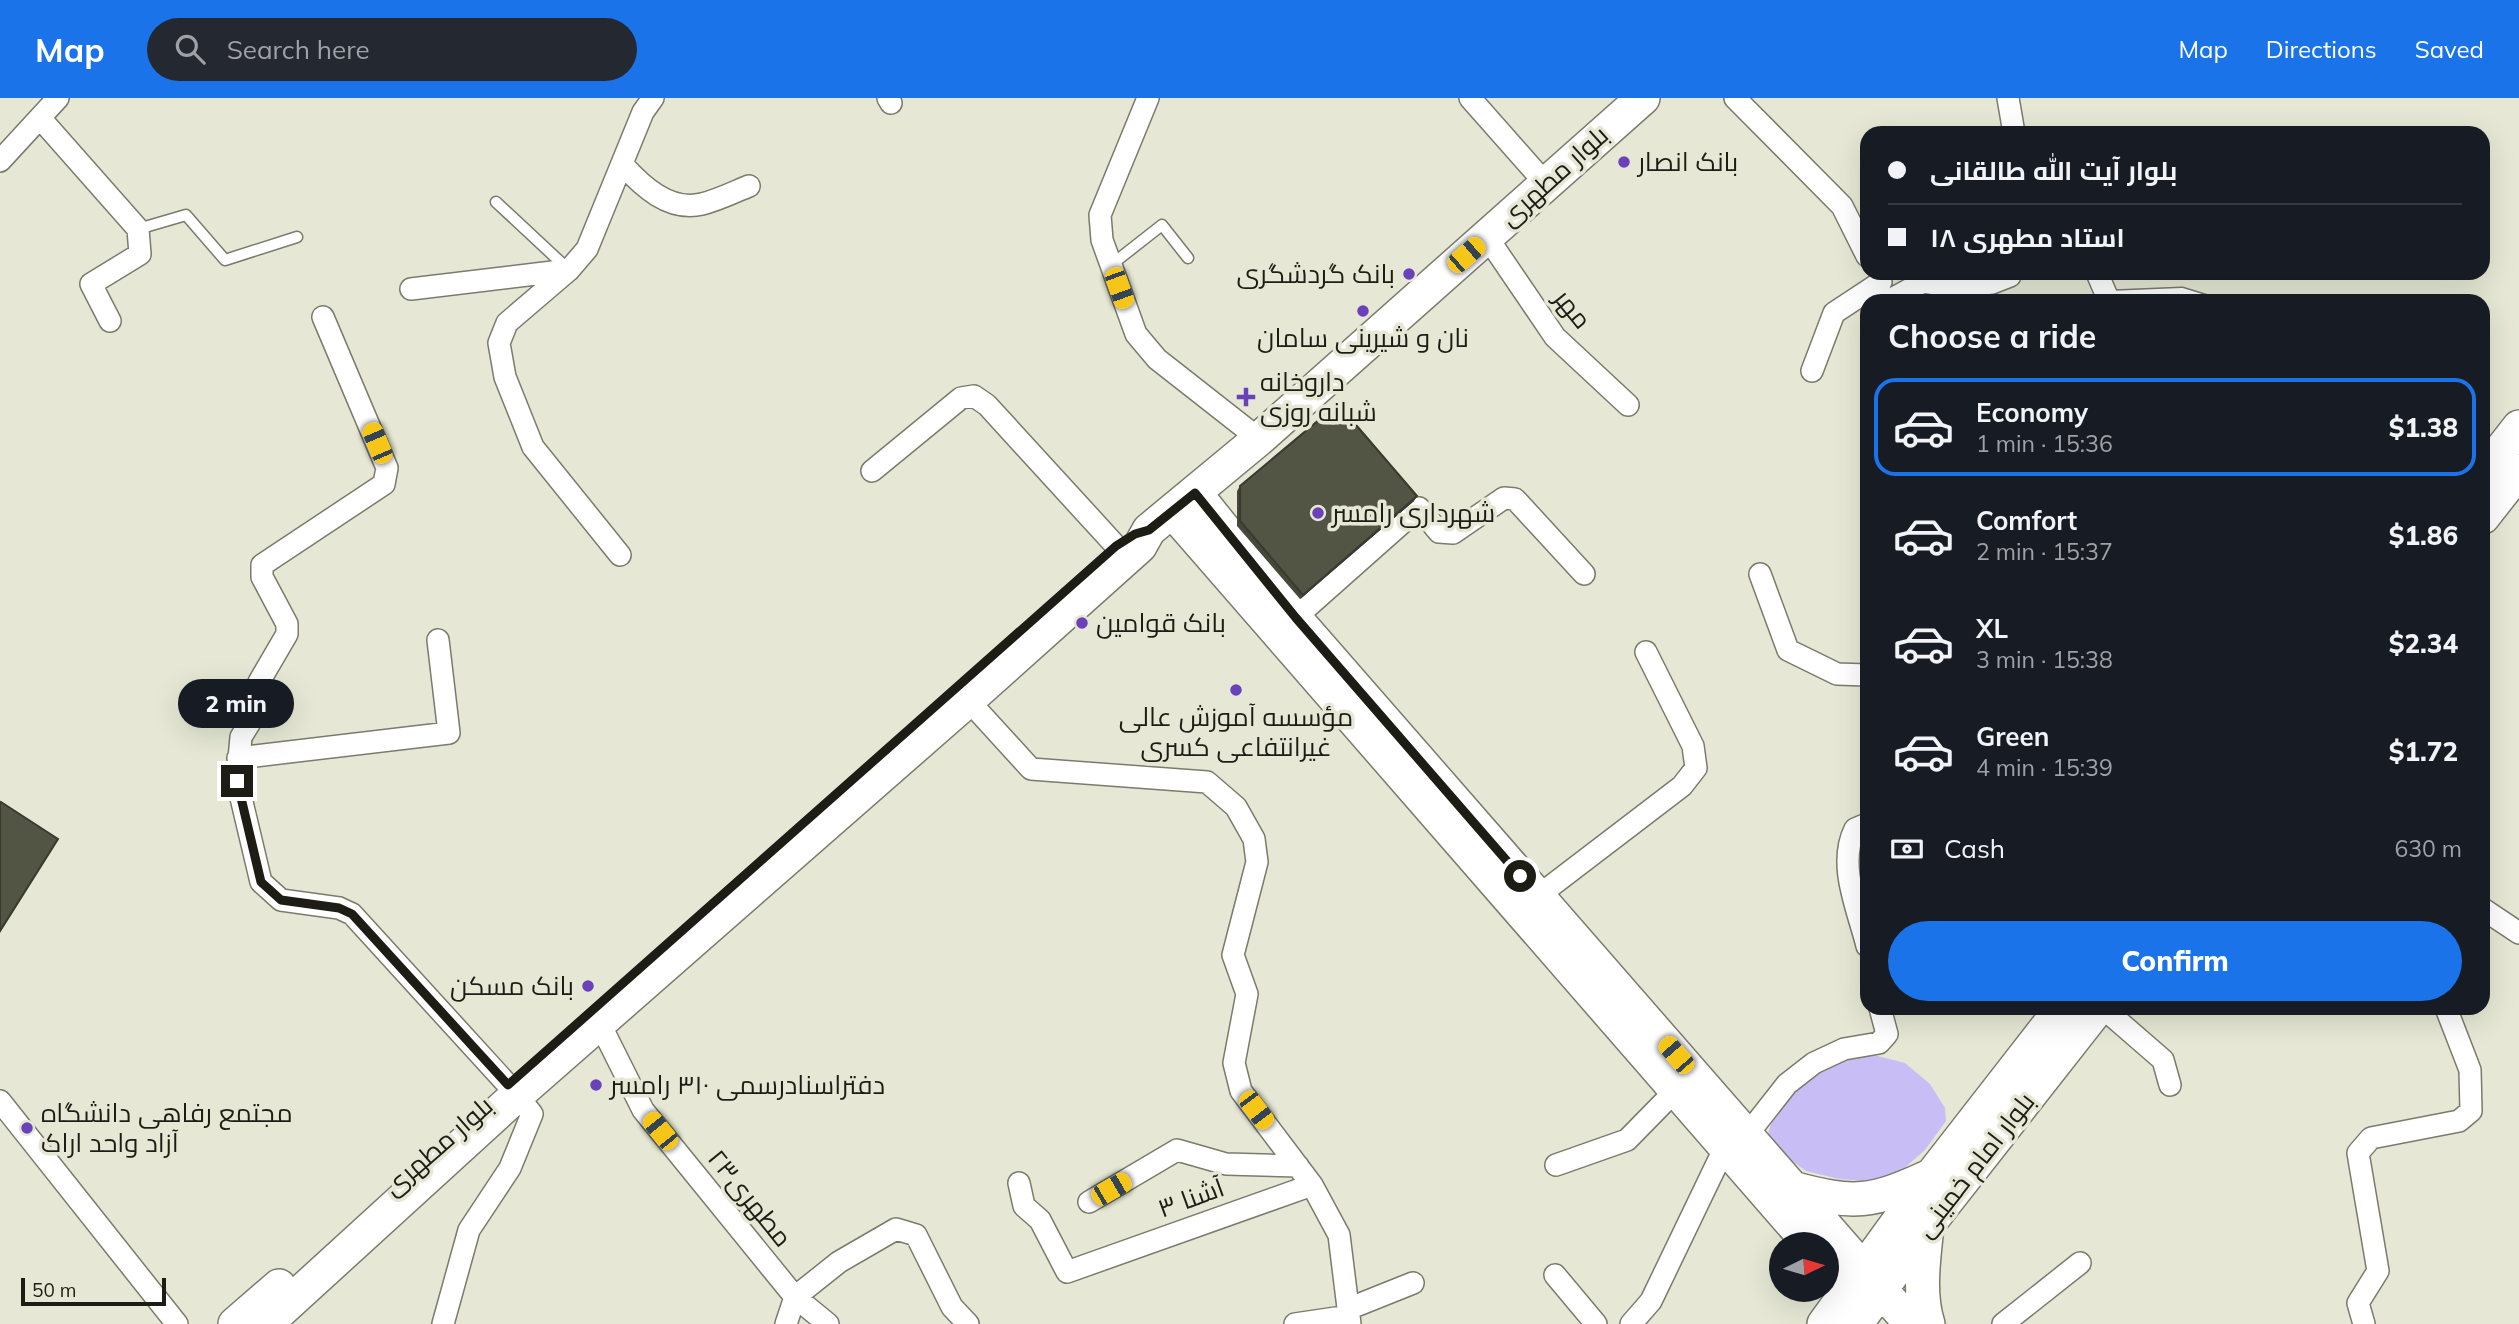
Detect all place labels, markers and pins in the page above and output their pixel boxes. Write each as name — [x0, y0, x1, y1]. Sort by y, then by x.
place label: بانک انصار — [1636, 145, 1738, 178]
marker: بانک انصار — [1616, 154, 1632, 170]
place label: بانک گردشگری — [1237, 257, 1395, 290]
marker: بانک گردشگری — [1401, 266, 1417, 282]
marker: نان و شیرینی سامان — [1355, 303, 1371, 319]
place label: نان و شیرینی سامان — [1257, 321, 1469, 354]
place label: داروخانه شبانه روزی — [1260, 365, 1377, 428]
marker: داروخانه شبانه روزی — [1238, 389, 1254, 405]
place label: شهرداری رامسر — [1330, 496, 1495, 529]
marker: شهرداری رامسر — [1310, 505, 1326, 521]
place label: بانک قوامین — [1096, 606, 1226, 639]
marker: بانک قوامین — [1074, 615, 1090, 631]
marker: مؤسسه آموزش عالی غیرانتفاعی کسری — [1228, 682, 1244, 698]
place label: مؤسسه آموزش عالی غیرانتفاعی کسری — [1119, 700, 1353, 763]
place label: بانک مسکن — [450, 969, 574, 1002]
marker: بانک مسکن — [580, 978, 596, 994]
place label: دفتراسنادرسمی ۳۱۰ رامسر — [608, 1068, 885, 1101]
marker: دفتراسنادرسمی ۳۱۰ رامسر — [588, 1077, 604, 1093]
place label: مجتمع رفاهی دانشگاه آزاد واحد اراک — [41, 1096, 293, 1159]
marker: مجتمع رفاهی دانشگاه آزاد واحد اراک — [19, 1120, 35, 1136]

